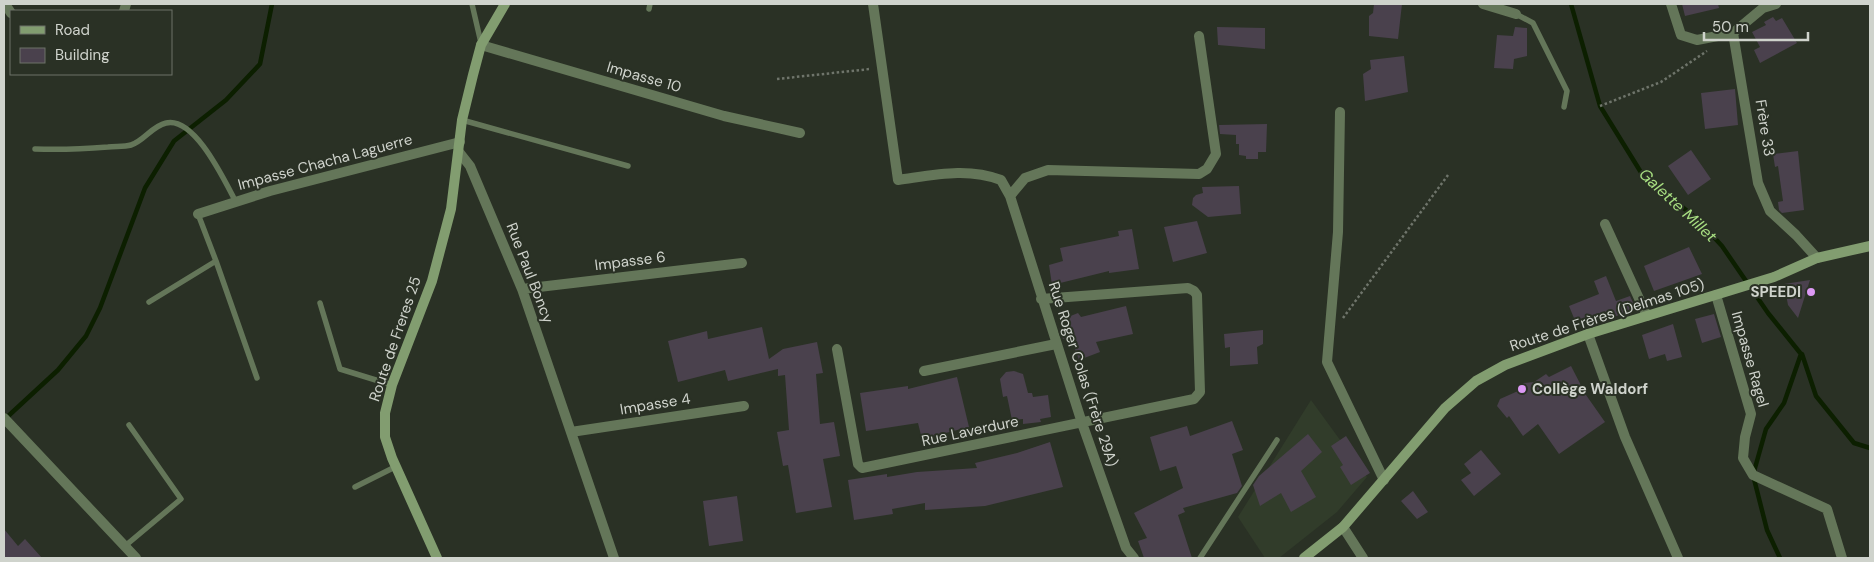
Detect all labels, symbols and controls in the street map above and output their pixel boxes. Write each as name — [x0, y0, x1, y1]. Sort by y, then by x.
legend — [10, 10, 172, 75]
scale bar — [1704, 10, 1808, 42]
text: 50 m — [1712, 17, 1749, 37]
text: Road — [55, 20, 90, 40]
text: Building — [55, 45, 110, 65]
street label: Impasse 10 — [604, 57, 684, 97]
street label: Frère 33 — [1751, 98, 1779, 158]
street label: Impasse Chacha Laguerre — [236, 129, 414, 195]
water label: Galette Millet — [1635, 163, 1722, 247]
street label: Rue Paul Boncy — [502, 220, 559, 327]
street label: Impasse 6 — [593, 247, 667, 275]
street label: Route de Freres 25 — [364, 274, 426, 404]
street label: Route de Frères (Delmas 105) — [1507, 274, 1707, 356]
street label: Rue Roger Colas (Frère 29A) — [1044, 279, 1122, 469]
place label: SPEEDI — [1751, 282, 1801, 302]
marker: SPEEDI — [1805, 286, 1817, 298]
street label: Impasse Ragel — [1727, 309, 1773, 409]
place label: Collège Waldorf — [1532, 379, 1648, 399]
marker: Collège Waldorf — [1516, 383, 1528, 395]
street label: Impasse 4 — [618, 389, 692, 419]
street label: Rue Laverdure — [920, 411, 1020, 451]

